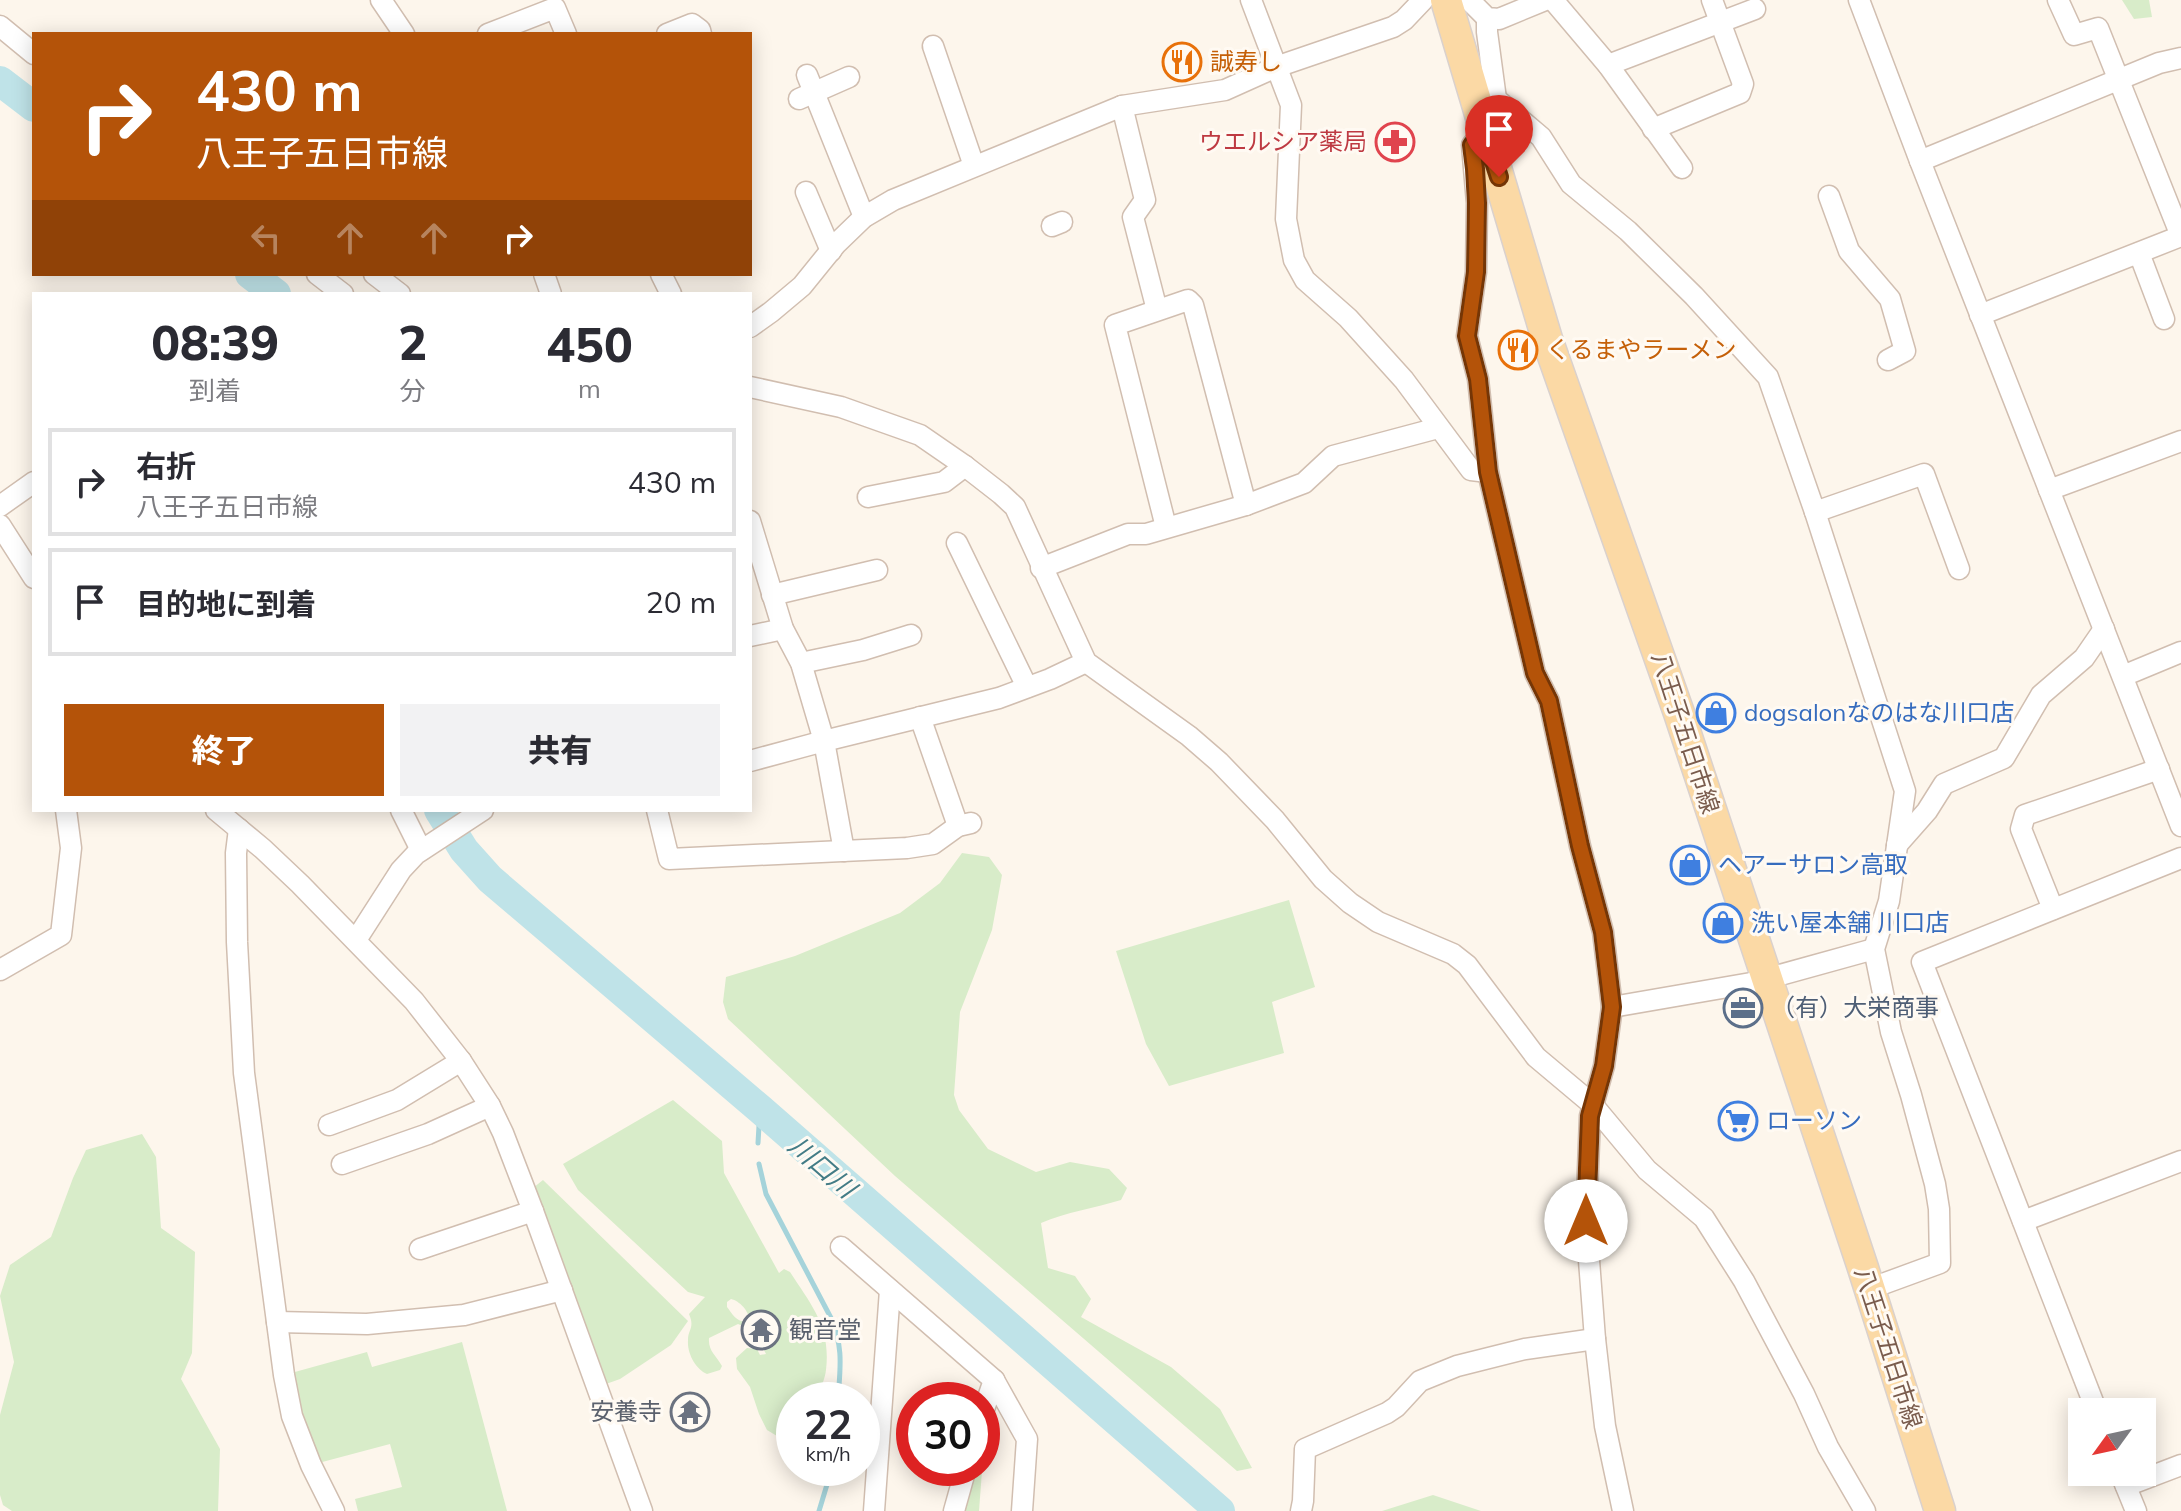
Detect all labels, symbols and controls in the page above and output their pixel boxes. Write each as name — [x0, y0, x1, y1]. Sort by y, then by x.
restaurant icon: 誠寿し — [1161, 41, 1203, 83]
place label: 誠寿し — [1210, 46, 1282, 76]
text: 430 m — [196, 55, 363, 125]
icon: right — [64, 64, 168, 168]
pin — [1465, 95, 1533, 177]
icon: arrive — [1477, 107, 1521, 151]
pharmacy icon: ウエルシア薬局 — [1374, 121, 1416, 163]
place label: ウエルシア薬局 — [1199, 126, 1367, 156]
text: 八王子五日市線 — [196, 130, 448, 175]
icon: left — [244, 216, 288, 260]
icon: ahead — [328, 216, 372, 260]
icon: ahead — [412, 216, 456, 260]
icon: right — [496, 216, 540, 260]
text: 08:39 — [151, 312, 279, 372]
text: 2 — [398, 312, 427, 372]
text: 450 — [546, 314, 633, 374]
restaurant icon: くるまやラーメン — [1497, 329, 1539, 371]
place label: くるまやラーメン — [1546, 334, 1737, 364]
text: m — [578, 372, 601, 405]
text: 到着 — [189, 374, 241, 407]
text: 分 — [400, 374, 426, 407]
text: 右折 — [136, 447, 196, 485]
icon: right — [68, 460, 112, 504]
text: 430 m — [628, 463, 716, 501]
text: 八王子五日市線 — [136, 490, 318, 523]
icon: arrive — [68, 580, 112, 624]
text: 20 m — [646, 583, 716, 621]
text: 目的地に到着 — [136, 585, 316, 623]
street label: 八王子五日市線 — [1646, 648, 1726, 817]
shop icon: dogsalonなのはな川口店 — [1695, 692, 1737, 734]
place label: dogsalonなのはな川口店 — [1744, 697, 2014, 727]
button: 終了 — [64, 704, 384, 796]
button: 共有 — [400, 704, 720, 796]
shop icon: ヘアーサロン高取 — [1669, 844, 1711, 886]
place label: ヘアーサロン高取 — [1718, 849, 1908, 879]
shop icon: 洗い屋本舗 川口店 — [1702, 902, 1744, 944]
place label: 洗い屋本舗 川口店 — [1751, 907, 1949, 937]
office icon: （有）大栄商事 — [1722, 987, 1764, 1029]
place label: （有）大栄商事 — [1771, 992, 1939, 1022]
supermarket icon: ローソン — [1717, 1100, 1759, 1142]
place label: ローソン — [1766, 1105, 1862, 1135]
water label: 川口川 — [782, 1129, 865, 1207]
position arrow — [1544, 1179, 1628, 1263]
street label: 八王子五日市線 — [1849, 1263, 1929, 1432]
temple icon: 観音堂 — [740, 1309, 782, 1351]
place label: 観音堂 — [789, 1314, 861, 1344]
speed limit sign: 30 — [896, 1382, 1000, 1486]
temple icon: 安養寺 — [669, 1391, 711, 1433]
place label: 安養寺 — [590, 1396, 662, 1426]
north arrow — [2068, 1398, 2156, 1486]
map controls — [2068, 1398, 2156, 1486]
text: 22 — [804, 1399, 852, 1449]
text: km/h — [805, 1441, 851, 1466]

